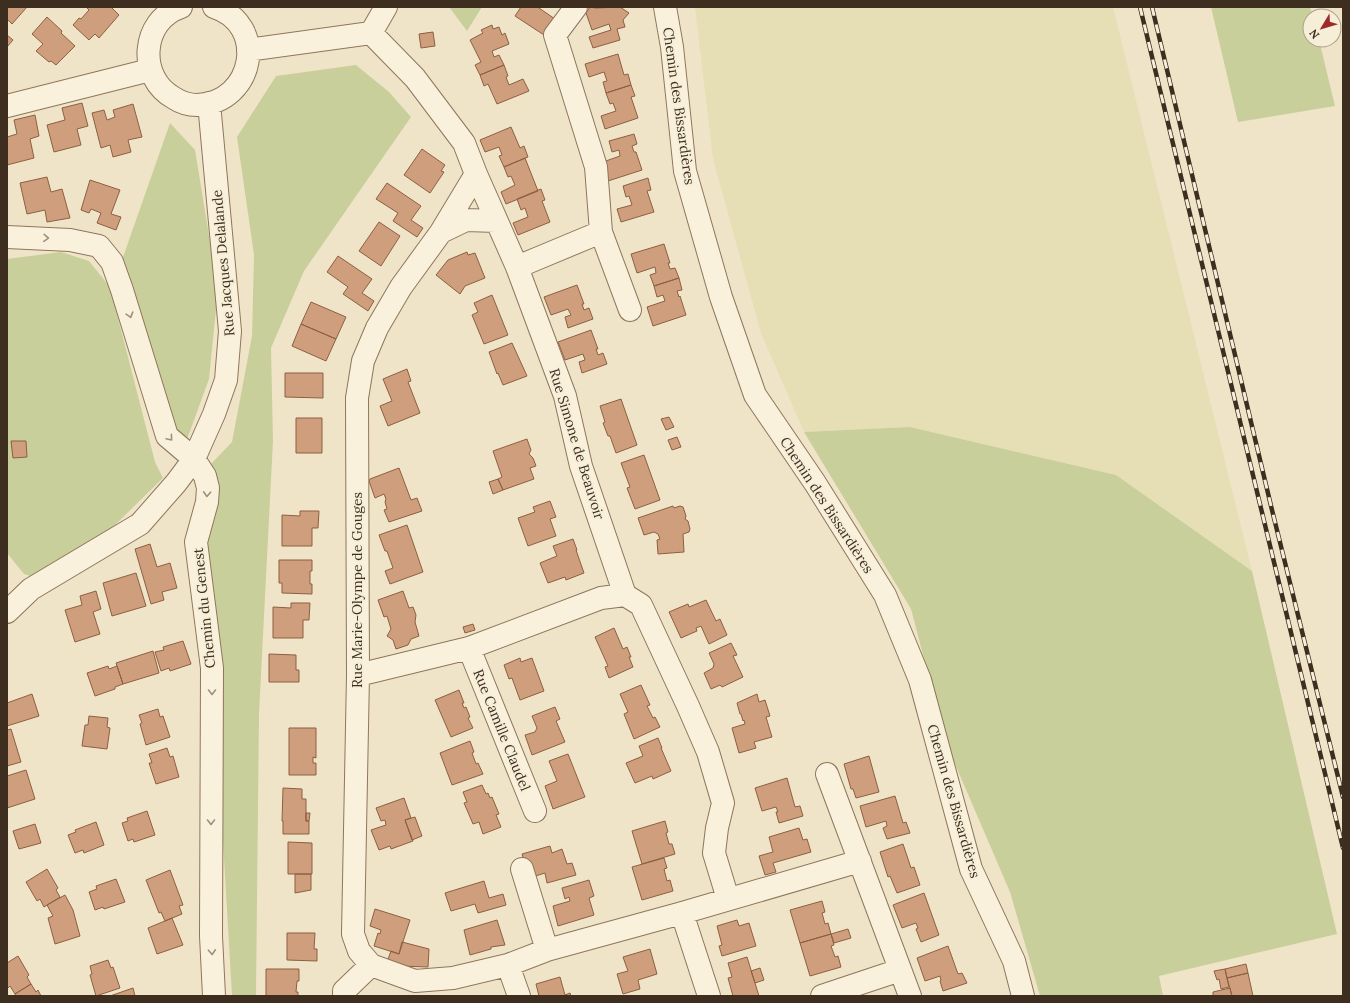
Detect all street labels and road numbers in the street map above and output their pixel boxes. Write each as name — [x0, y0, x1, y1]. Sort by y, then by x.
street label: Chemin des Bissardières — [659, 26, 699, 186]
street label: Rue Jacques Delalande — [208, 189, 238, 337]
street label: Rue Simone de Beauvoir — [545, 366, 609, 522]
street label: Chemin des Bissardières — [776, 433, 878, 577]
street label: Rue Marie-Olympe de Gouges — [348, 492, 366, 688]
street label: Chemin du Genest — [189, 546, 219, 669]
street label: Rue Camille Claudel — [469, 667, 535, 794]
street label: Chemin des Bissardières — [923, 722, 985, 880]

